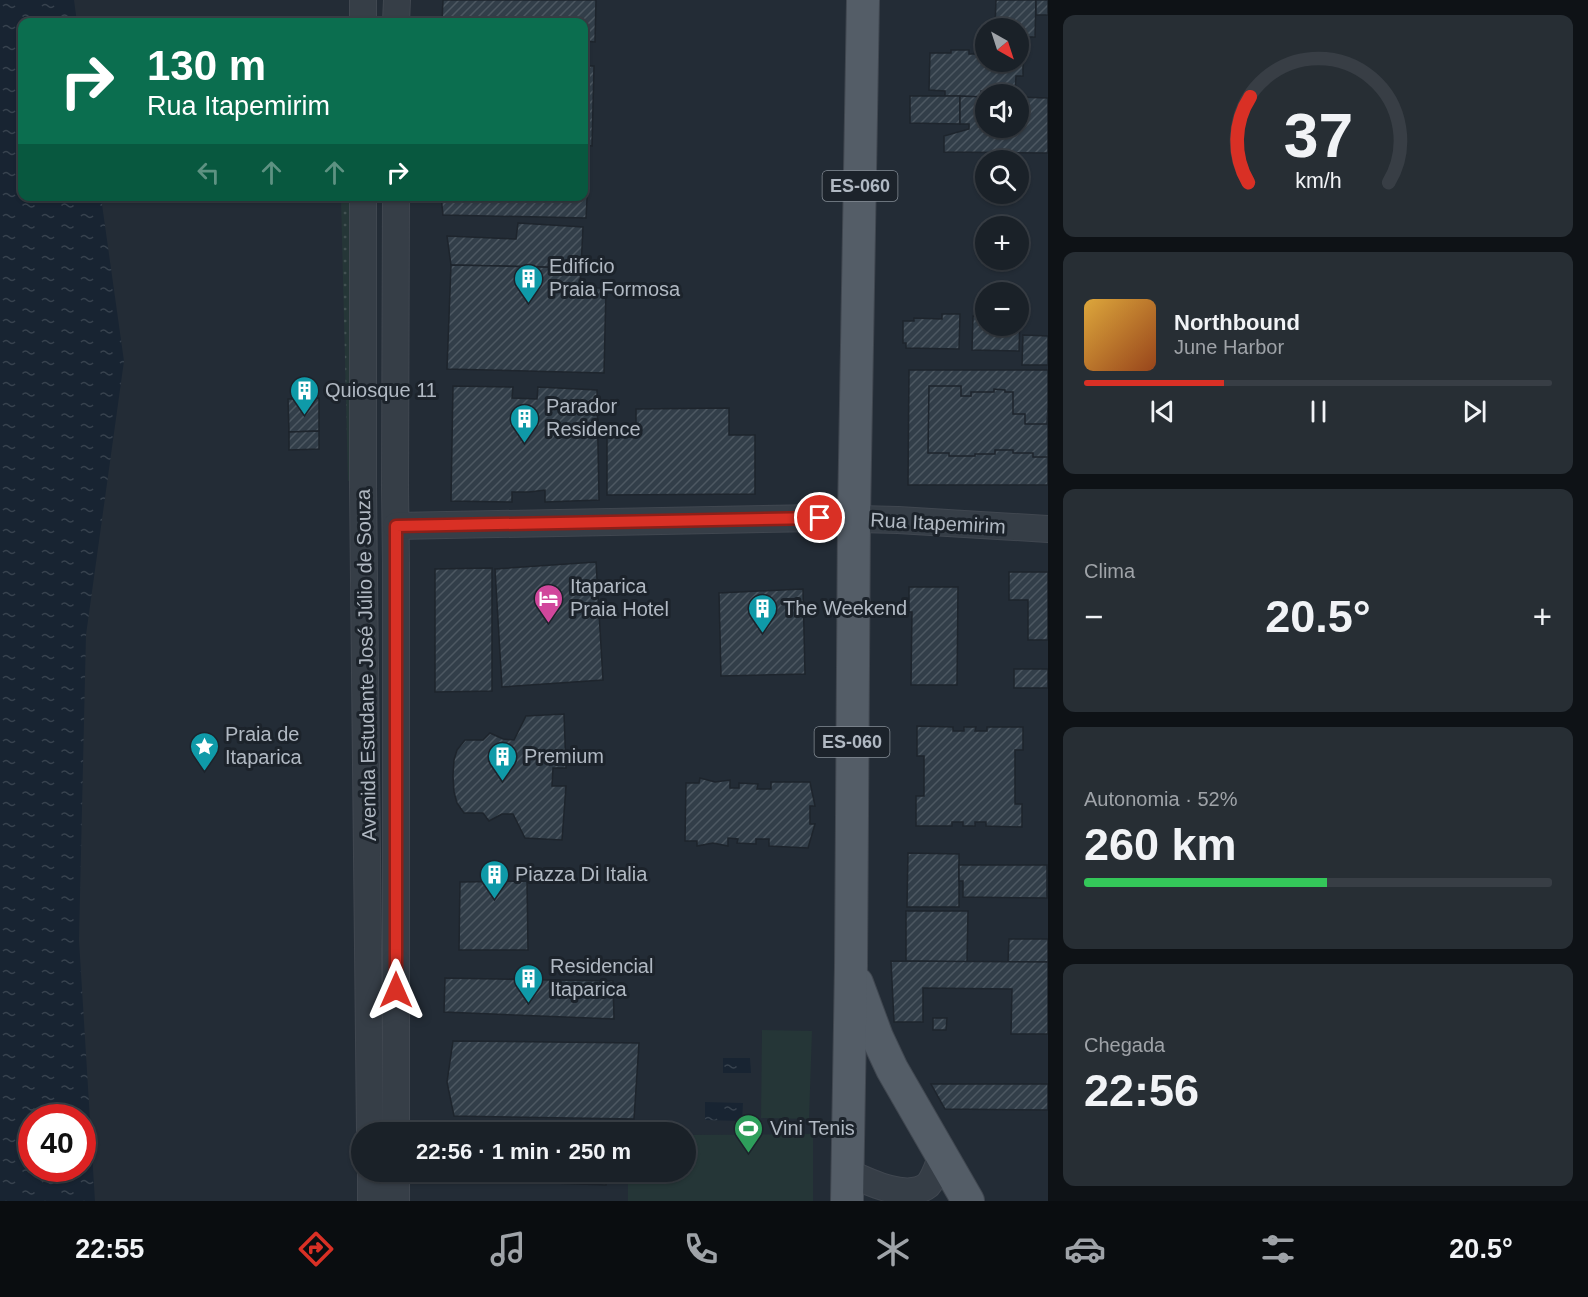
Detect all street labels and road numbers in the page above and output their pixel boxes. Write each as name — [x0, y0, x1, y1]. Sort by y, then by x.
road number: ES-060 — [822, 171, 898, 201]
street label: Avenida Estudante José Júlio de Souza — [352, 488, 380, 841]
street label: Rua Itapemirim — [870, 508, 1006, 538]
road number: ES-060 — [814, 727, 890, 757]

